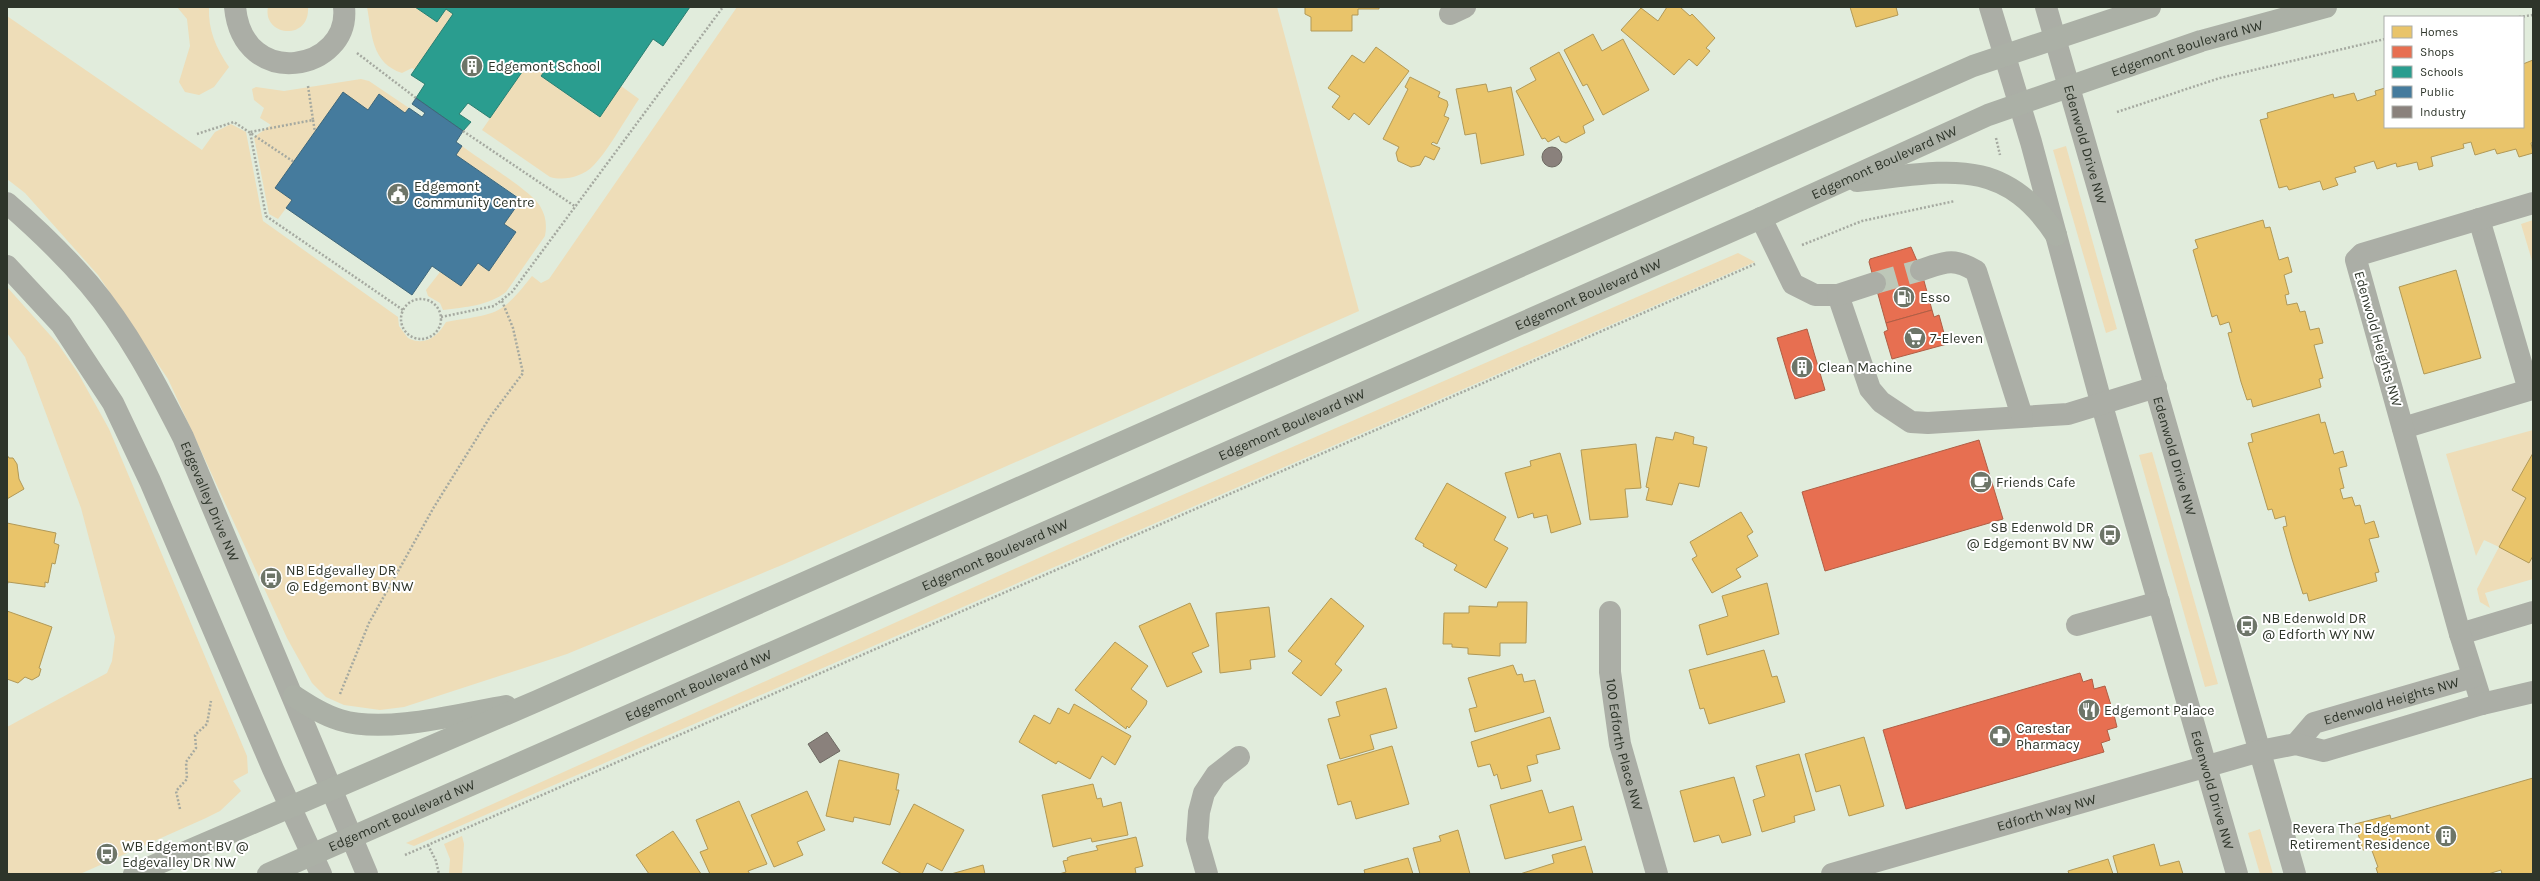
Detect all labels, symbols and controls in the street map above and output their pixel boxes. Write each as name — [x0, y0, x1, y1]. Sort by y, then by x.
street label: Edgemont Boulevard NW — [2109, 16, 2265, 80]
legend — [2384, 16, 2524, 128]
text: Homes — [2420, 25, 2458, 39]
text: Shops — [2420, 45, 2454, 59]
building icon: Edgemont School — [459, 53, 485, 79]
place label: Edgemont School — [488, 58, 600, 75]
text: Schools — [2420, 65, 2463, 79]
street label: Edenwold Drive NW — [2060, 83, 2111, 207]
text: Public — [2420, 85, 2454, 99]
text: Industry — [2420, 105, 2466, 119]
street label: Edgemont Boulevard NW — [1808, 121, 1960, 203]
place label: Edgemont Community Centre — [414, 178, 534, 211]
public building icon: Edgemont Community Centre — [385, 181, 411, 207]
street label: Edgemont Boulevard NW — [1512, 254, 1665, 334]
street label: Edenwold Heights NW — [2351, 269, 2406, 409]
fuel station icon: Esso — [1891, 284, 1917, 310]
place label: Esso — [1920, 289, 1950, 306]
supermarket icon: 7-Eleven — [1902, 325, 1928, 351]
place label: 7-Eleven — [1930, 330, 1983, 347]
building icon: Clean Machine — [1789, 354, 1815, 380]
place label: Clean Machine — [1818, 359, 1912, 376]
street label: Edgemont Boulevard NW — [1216, 384, 1368, 464]
street label: Edenwold Drive NW — [2150, 394, 2200, 518]
street label: Edgevalley Drive NW — [177, 438, 243, 564]
cafe icon: Friends Cafe — [1968, 469, 1994, 495]
place label: Friends Cafe — [1996, 474, 2075, 491]
street label: Edgemont Boulevard NW — [919, 515, 1071, 594]
place label: SB Edenwold DR @ Edgemont BV NW — [1967, 519, 2094, 552]
bus stop icon: SB Edenwold DR @ Edgemont BV NW — [2097, 522, 2123, 548]
place label: NB Edgevalley DR @ Edgemont BV NW — [286, 562, 414, 595]
bus stop icon: NB Edgevalley DR @ Edgemont BV NW — [258, 565, 284, 591]
place label: NB Edenwold DR @ Edforth WY NW — [2262, 610, 2375, 643]
bus stop icon: NB Edenwold DR @ Edforth WY NW — [2234, 613, 2260, 639]
street label: Edgemont Boulevard NW — [622, 645, 775, 725]
street label: Edenwold Heights NW — [2321, 673, 2461, 728]
street label: 100 Edforth Place NW — [1603, 677, 1647, 813]
restaurant icon: Edgemont Palace — [2076, 697, 2102, 723]
place label: Edgemont Palace — [2104, 702, 2215, 719]
place label: Carestar Pharmacy — [2016, 720, 2080, 753]
pharmacy icon: Carestar Pharmacy — [1987, 723, 2013, 749]
street label: Edenwold Drive NW — [2188, 728, 2238, 852]
street label: Edgemont Boulevard NW — [326, 775, 478, 855]
street label: Edforth Way NW — [1995, 790, 2098, 835]
place label: Revera The Edgemont Retirement Residence — [2290, 820, 2430, 853]
building icon: Revera The Edgemont Retirement Residence — [2433, 823, 2459, 849]
place label: WB Edgemont BV @ Edgevalley DR NW — [122, 838, 249, 871]
bus stop icon: WB Edgemont BV @ Edgevalley DR NW — [94, 841, 120, 867]

